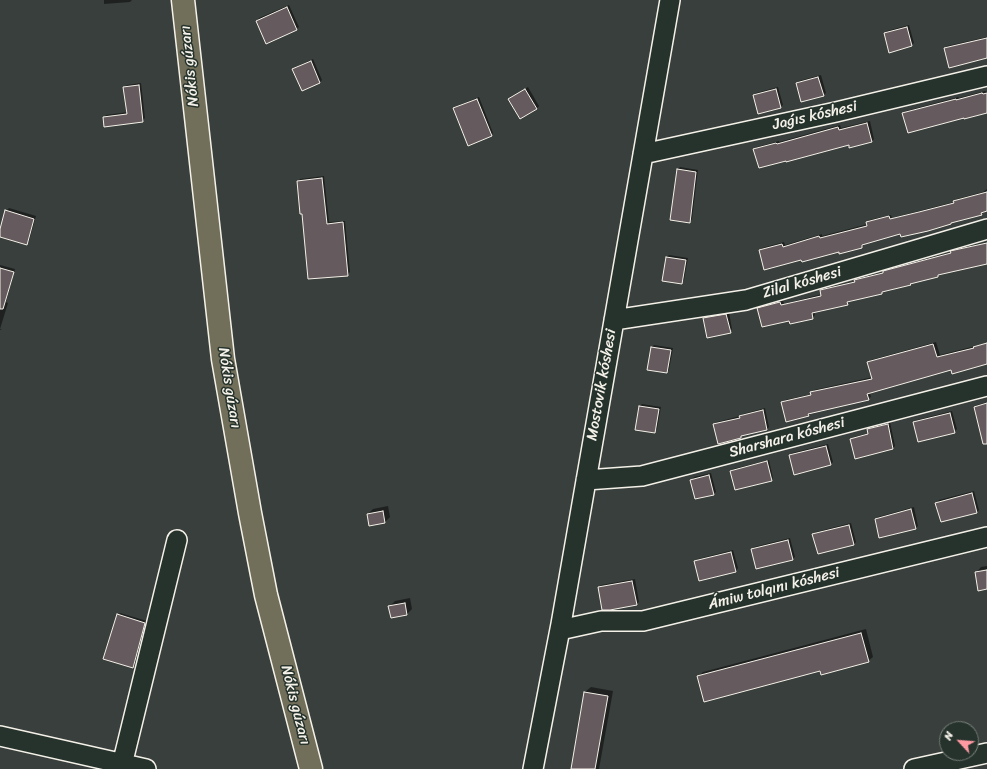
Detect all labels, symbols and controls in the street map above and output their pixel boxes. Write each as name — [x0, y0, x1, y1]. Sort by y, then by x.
street label: Nókis gúzarı — [177, 25, 203, 107]
street label: Jaǵıs kóshesi — [771, 98, 859, 134]
street label: Zilal kóshesi — [760, 263, 844, 303]
street label: Mostovik kóshesi — [583, 328, 621, 442]
street label: Nókis gúzarı — [214, 346, 244, 430]
street label: Sharshara kóshesi — [727, 414, 847, 462]
street label: Ámiw tolqını kóshesi — [706, 564, 842, 614]
street label: Nókis gúzarı — [276, 663, 314, 747]
north arrow — [939, 721, 979, 761]
text: N — [938, 728, 959, 744]

